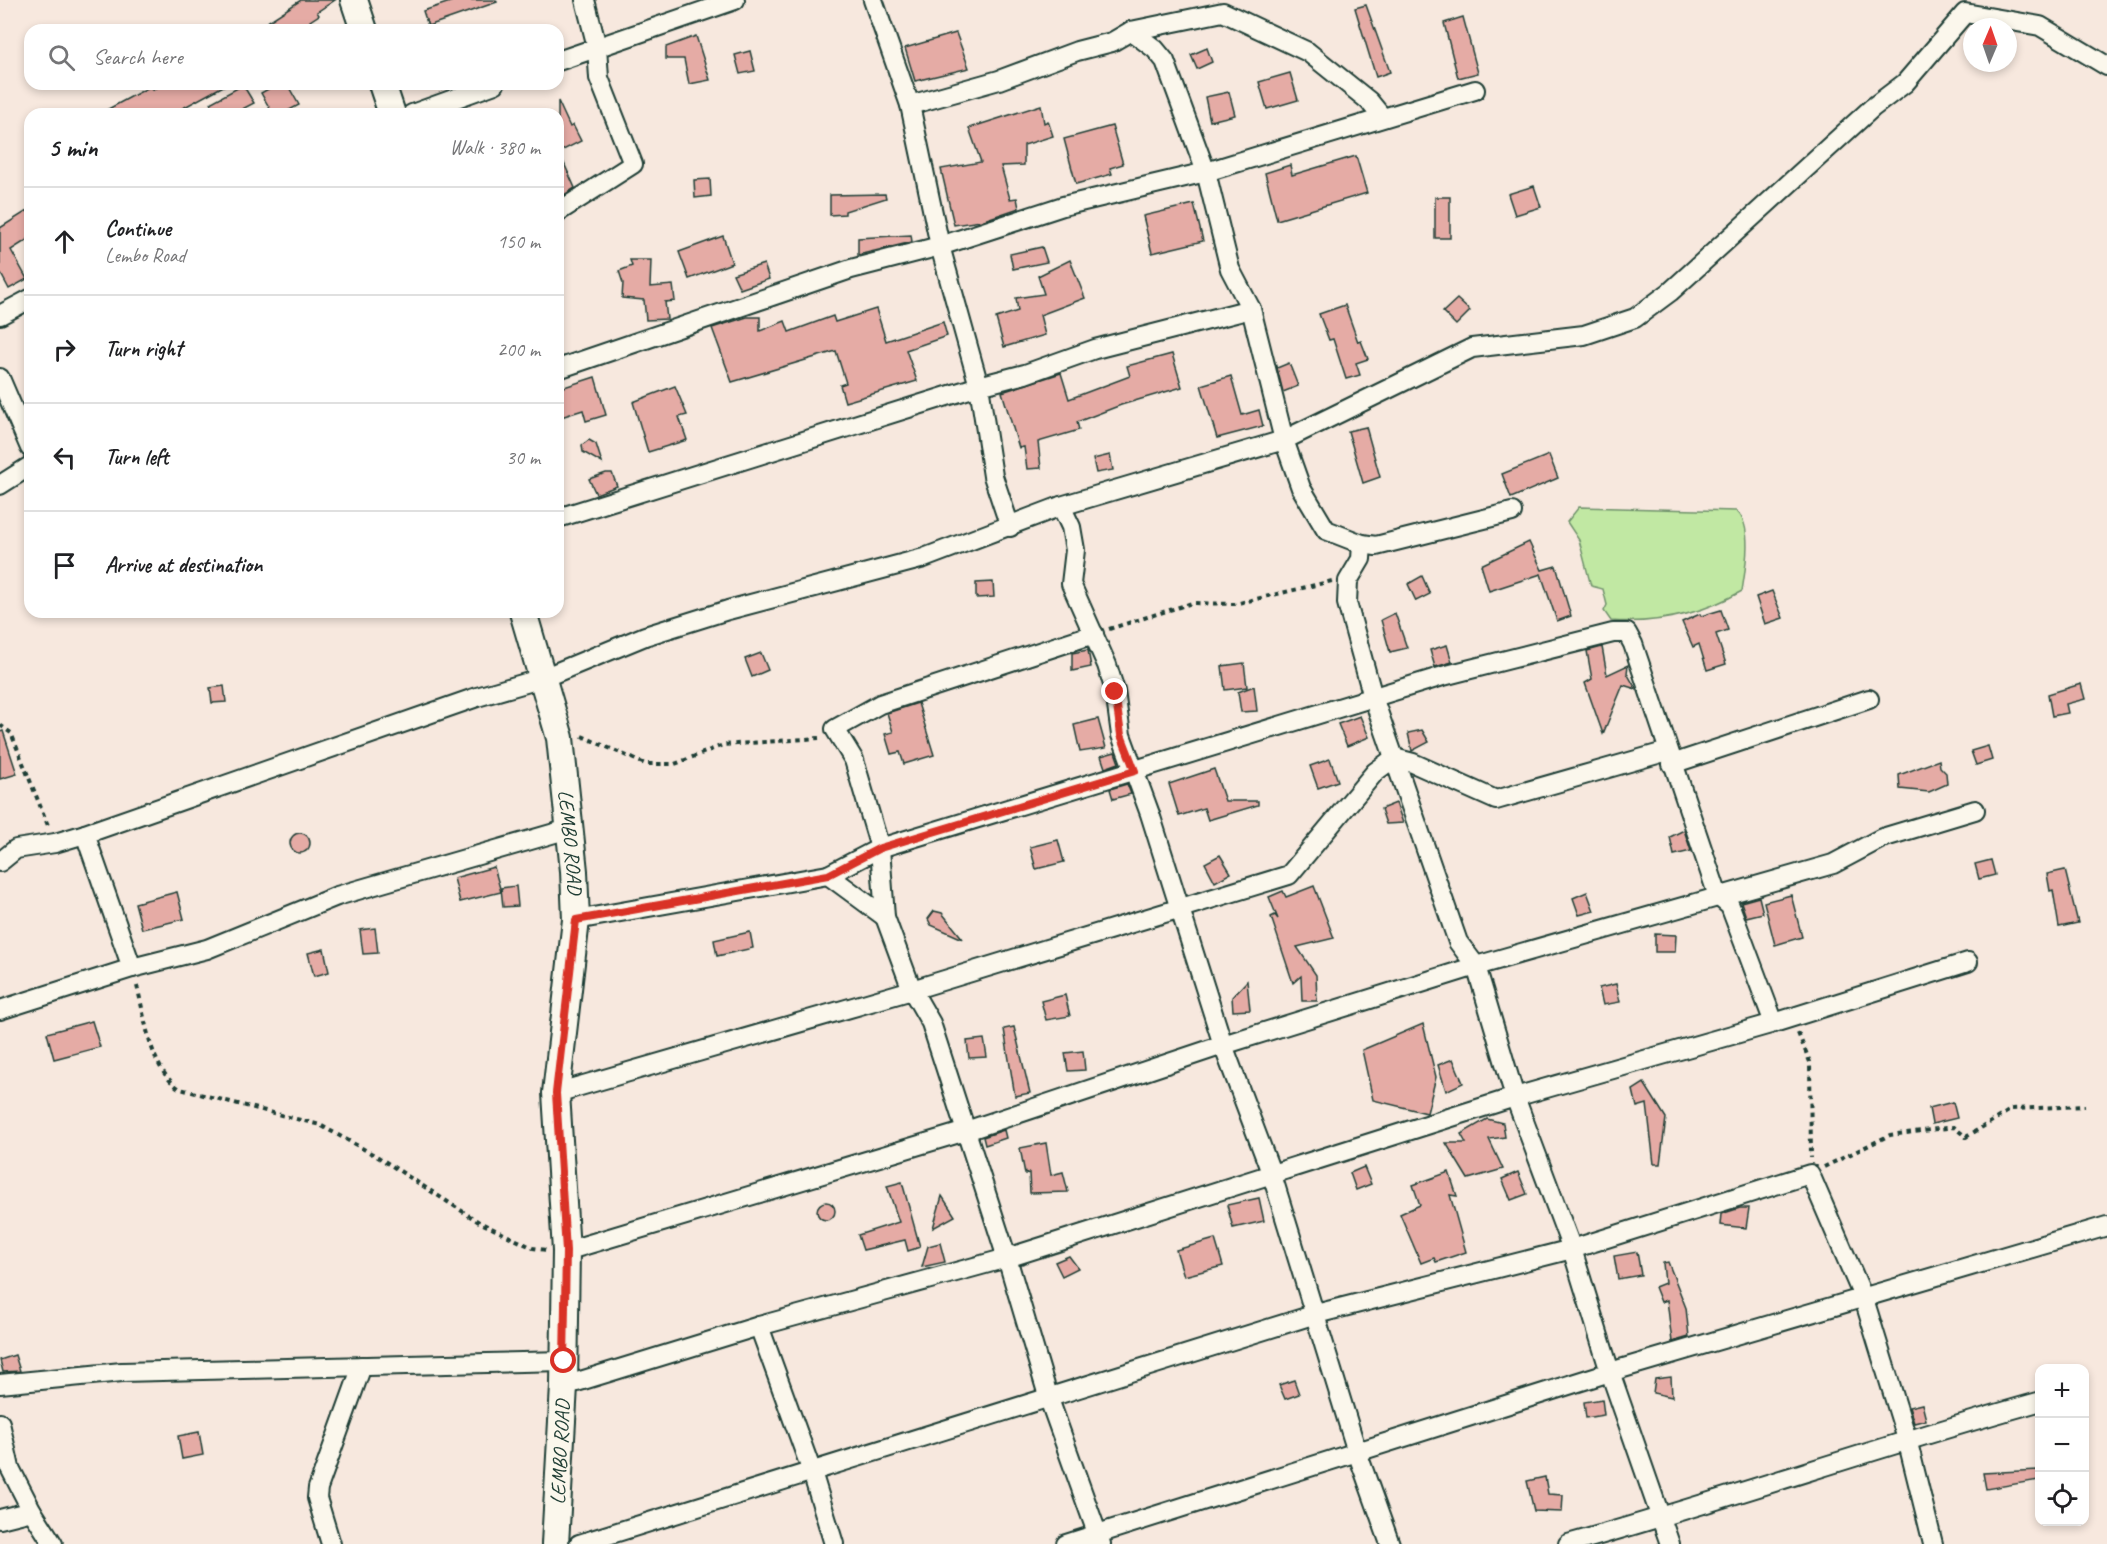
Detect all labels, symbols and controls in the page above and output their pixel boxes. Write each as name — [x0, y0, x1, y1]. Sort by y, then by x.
north arrow — [1963, 18, 2017, 72]
search box — [24, 24, 564, 90]
icon: search — [45, 41, 78, 74]
text: Search here — [93, 43, 183, 71]
text: 5 min — [48, 131, 97, 164]
text: Walk · 380 m — [450, 135, 540, 160]
text: Continue — [105, 215, 171, 243]
icon: ahead — [48, 225, 81, 258]
text: 150 m — [497, 229, 540, 254]
text: Lembo Road — [105, 243, 185, 268]
icon: right — [48, 333, 81, 366]
text: Turn right — [105, 335, 182, 363]
text: 200 m — [497, 337, 540, 362]
icon: left — [48, 441, 81, 474]
text: Turn left — [105, 443, 169, 471]
text: 30 m — [506, 445, 540, 470]
icon: arrive — [48, 549, 81, 582]
text: Arrive at destination — [105, 551, 262, 579]
route end — [1101, 678, 1127, 704]
street label: LEMBO ROAD — [553, 789, 588, 897]
route start — [550, 1347, 576, 1373]
map controls — [2035, 1364, 2089, 1526]
button: + — [2035, 1364, 2089, 1418]
street label: LEMBO ROAD — [544, 1397, 576, 1505]
button: − — [2035, 1418, 2089, 1472]
button: locate — [2035, 1472, 2089, 1526]

